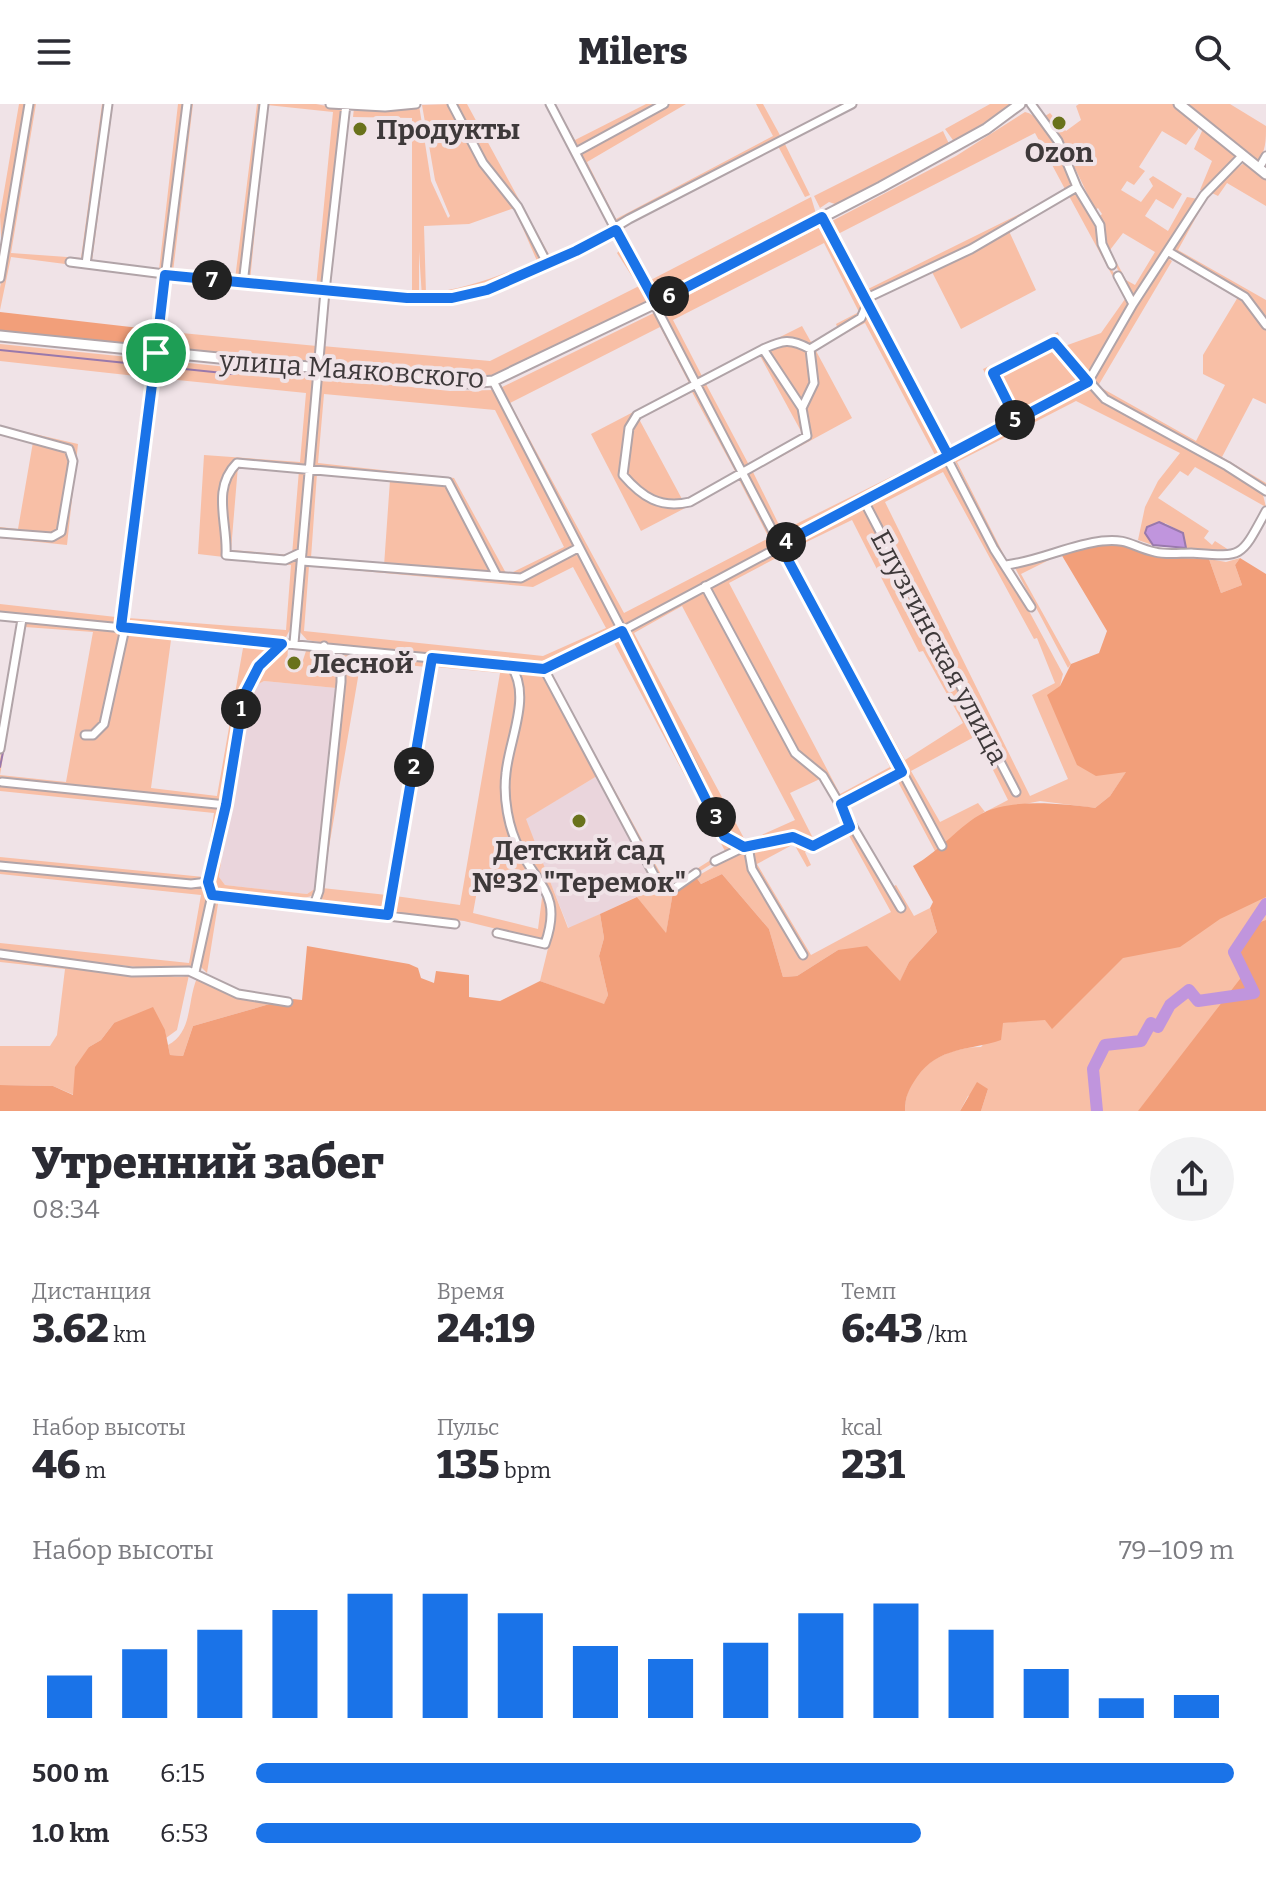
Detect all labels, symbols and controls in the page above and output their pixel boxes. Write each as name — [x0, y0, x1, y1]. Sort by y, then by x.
icon: menu — [32, 30, 76, 74]
text: Milers — [578, 30, 688, 74]
icon: search — [1190, 30, 1234, 74]
place label: Продукты — [376, 113, 520, 146]
marker: Ozon — [1050, 114, 1068, 132]
marker: Продукты — [351, 120, 369, 138]
place label: Ozon — [1025, 136, 1093, 169]
pin: 7 — [192, 260, 232, 300]
text: 7 — [206, 266, 218, 293]
pin: 6 — [649, 276, 689, 316]
text: 6 — [662, 282, 676, 309]
pin — [122, 319, 190, 387]
icon: arrive — [134, 331, 178, 375]
street label: улица Маяковского — [218, 344, 485, 395]
pin: 5 — [995, 400, 1035, 440]
text: 5 — [1009, 406, 1021, 433]
pin: 4 — [766, 522, 806, 562]
street label: Елузгинская улица — [864, 525, 1015, 770]
text: 4 — [779, 528, 793, 555]
place label: Лесной — [310, 647, 414, 680]
marker: Лесной — [285, 654, 303, 672]
pin: 1 — [221, 689, 261, 729]
text: 1 — [236, 695, 246, 722]
pin: 2 — [394, 747, 434, 787]
text: 2 — [408, 753, 420, 780]
pin: 3 — [696, 797, 736, 837]
text: 3 — [710, 803, 722, 830]
marker: Детский сад №32 "Теремок" — [570, 812, 588, 830]
place label: Детский сад №32 "Теремок" — [472, 834, 686, 899]
text: Утренний забег — [32, 1137, 384, 1190]
button: share — [1150, 1137, 1234, 1221]
text: 08:34 — [32, 1194, 100, 1225]
text: Дистанция — [32, 1278, 151, 1305]
text: Время — [437, 1278, 504, 1305]
text: Темп — [841, 1278, 896, 1305]
text: 3.62 — [32, 1305, 109, 1353]
text: 24:19 — [437, 1305, 536, 1353]
text: 6:43 — [841, 1305, 923, 1353]
text: km — [109, 1321, 146, 1348]
text: /km — [923, 1321, 968, 1348]
text: Набор высоты — [32, 1414, 186, 1441]
text: Пульс — [437, 1414, 499, 1441]
text: kcal — [841, 1414, 882, 1441]
text: 46 — [32, 1441, 81, 1489]
text: 135 — [437, 1441, 500, 1489]
text: 231 — [841, 1441, 905, 1489]
text: m — [81, 1457, 106, 1484]
text: bpm — [500, 1457, 551, 1484]
text: Набор высоты — [32, 1535, 214, 1566]
text: 79–109 m — [1119, 1535, 1234, 1566]
text: 500 m — [32, 1758, 109, 1789]
text: 6:15 — [160, 1758, 205, 1789]
text: 1.0 km — [32, 1818, 109, 1849]
text: 6:53 — [160, 1818, 209, 1849]

